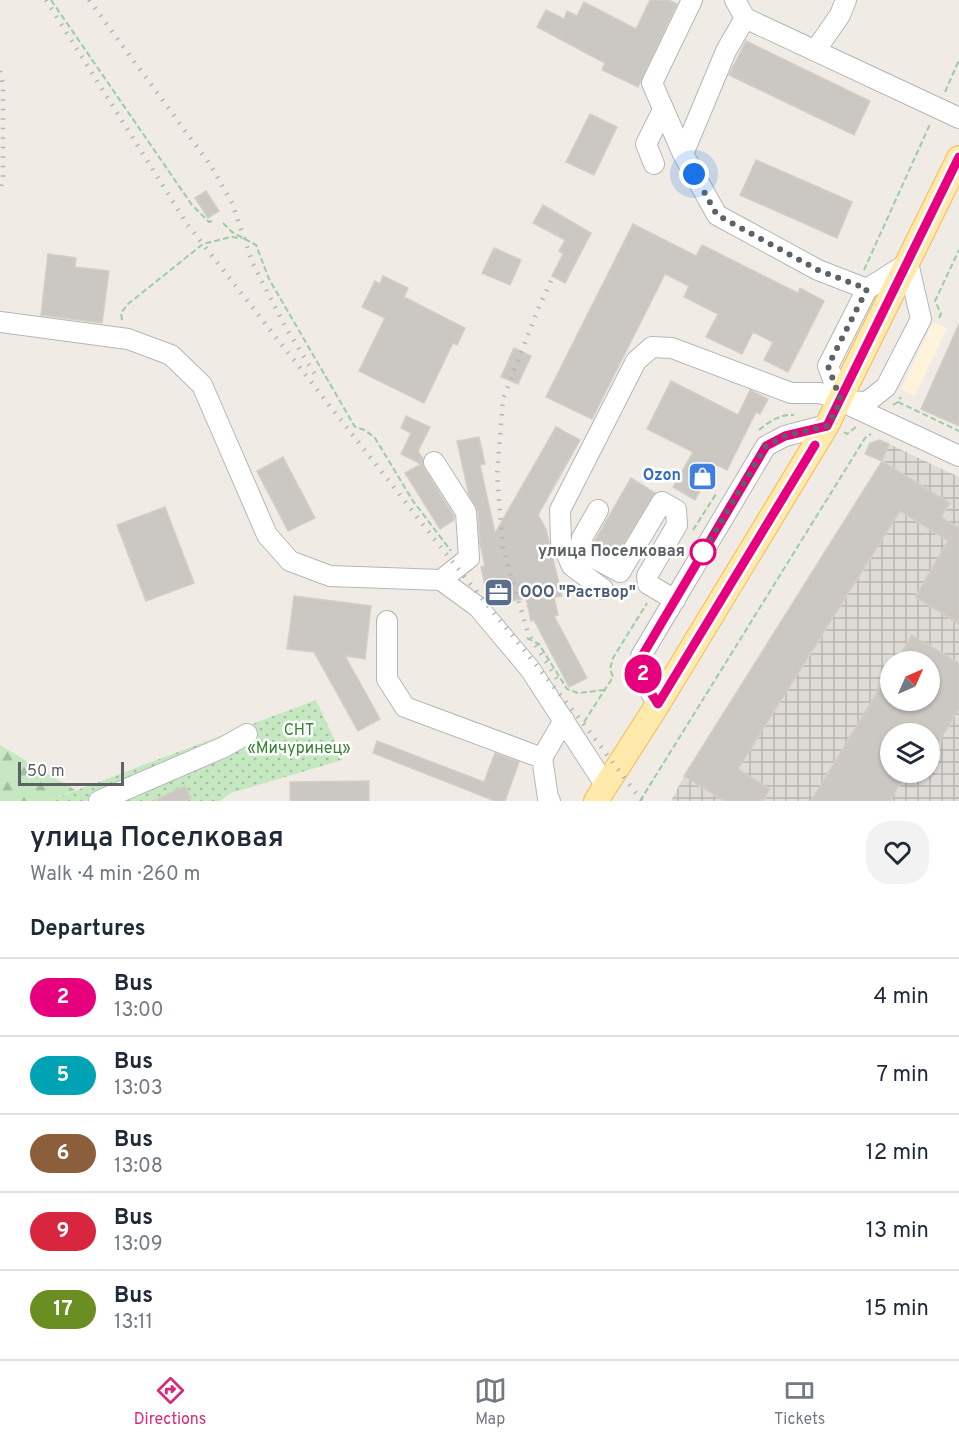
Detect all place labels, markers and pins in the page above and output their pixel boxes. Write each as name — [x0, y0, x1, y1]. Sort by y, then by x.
shop icon: Ozon — [686, 460, 718, 492]
place label: Ozon — [643, 466, 681, 486]
marker: улица Поселковая — [690, 539, 716, 565]
place label: улица Поселковая — [538, 542, 685, 562]
office icon: ООО "Раствор" — [483, 577, 515, 609]
place label: ООО "Раствор" — [520, 583, 636, 603]

